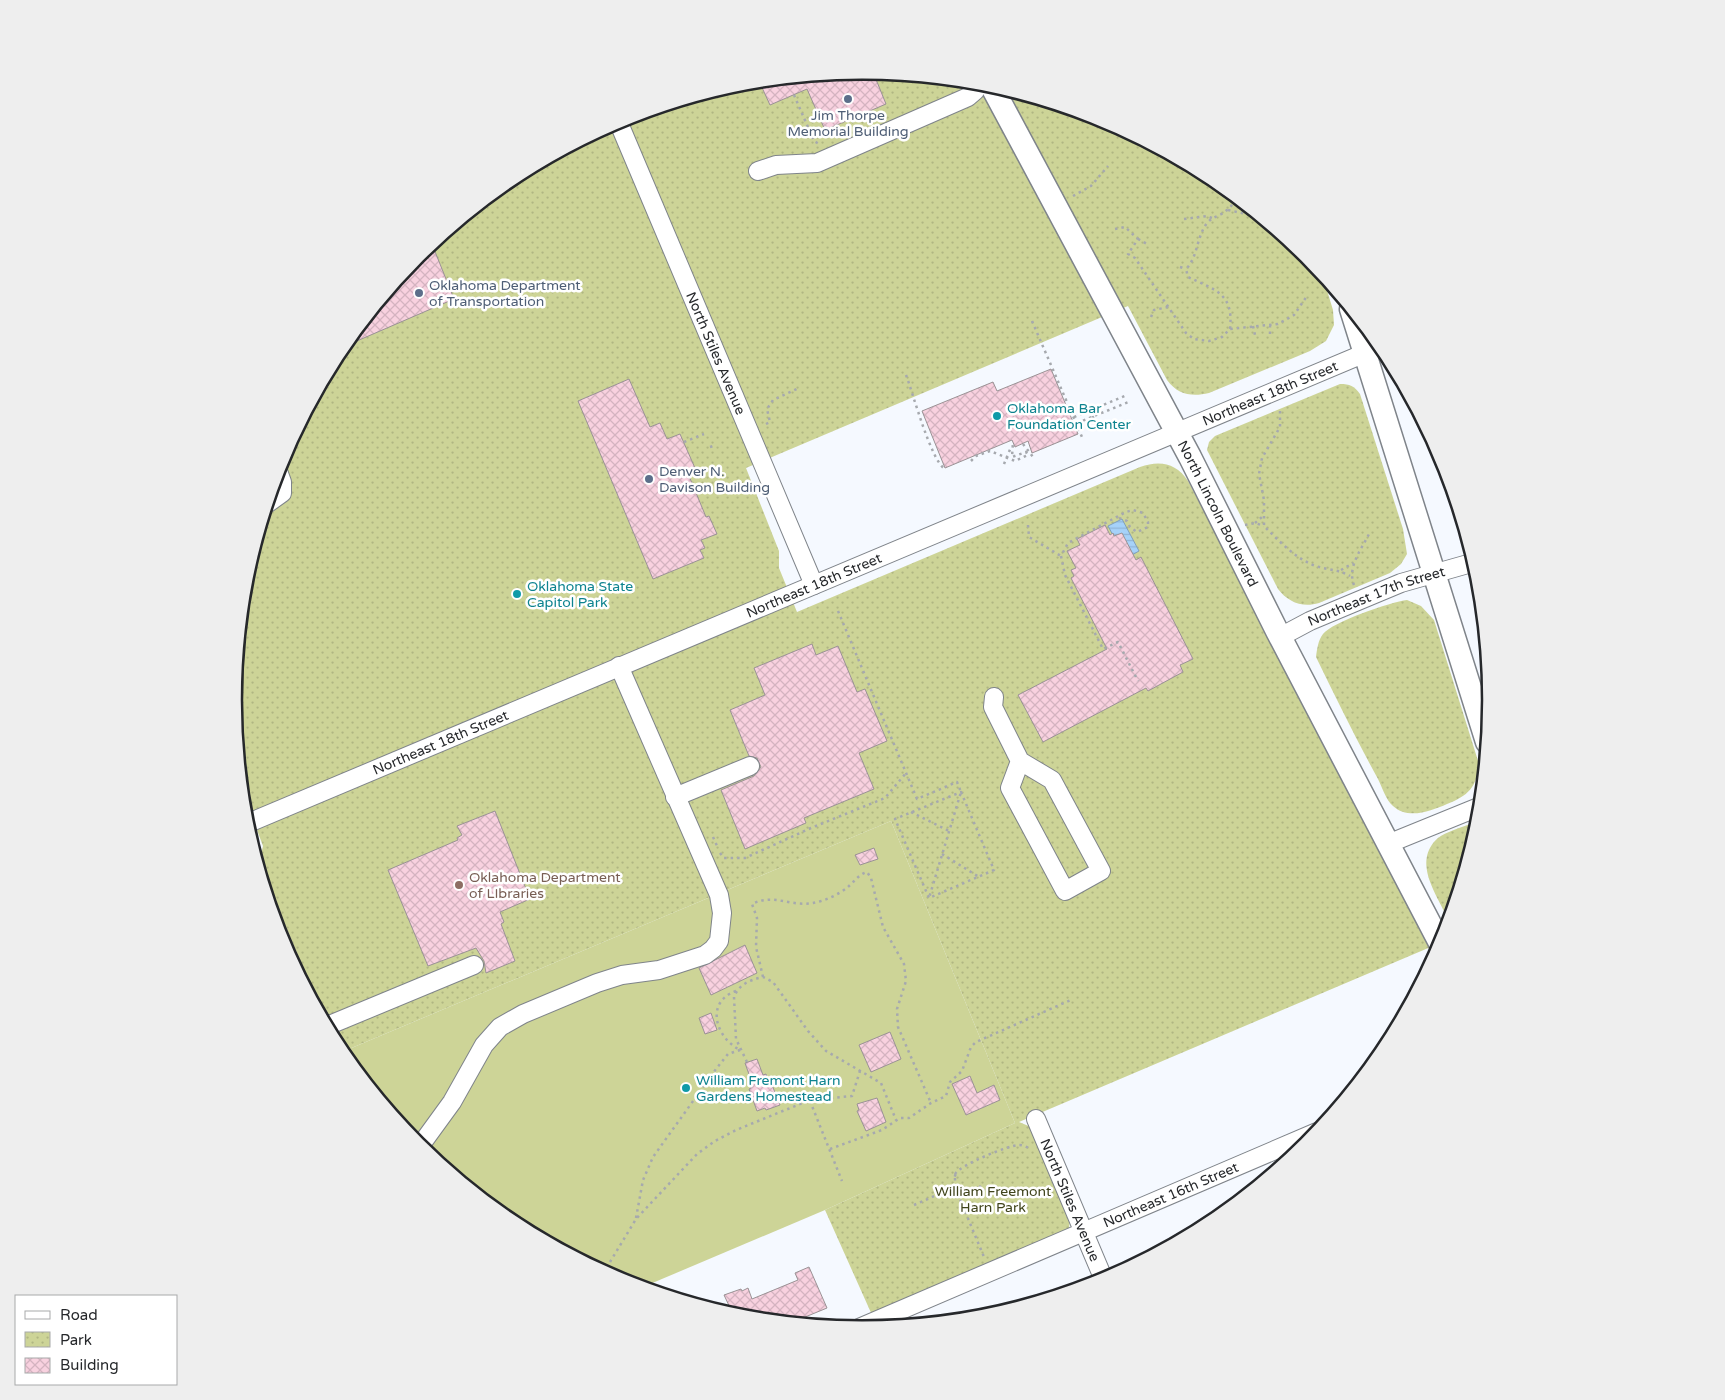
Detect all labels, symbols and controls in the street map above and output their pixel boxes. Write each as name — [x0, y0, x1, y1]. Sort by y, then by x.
marker: Jim Thorpe Memorial Building — [842, 93, 854, 105]
place label: Jim Thorpe Memorial Building — [787, 107, 909, 140]
place label: Oklahoma Department of Transportation — [429, 277, 581, 310]
marker: Oklahoma Department of Transportation — [413, 287, 425, 299]
street label: North Stiles Avenue — [682, 289, 749, 417]
street label: Northeast 18th Street — [1200, 357, 1341, 430]
place label: Oklahoma Bar Foundation Center — [1007, 400, 1132, 433]
marker: Oklahoma Bar Foundation Center — [991, 410, 1003, 422]
street label: North Lincoln Boulevard — [1174, 438, 1261, 590]
place label: Denver N. Davison Building — [659, 463, 770, 496]
marker: Denver N. Davison Building — [643, 473, 655, 485]
street label: Northeast 18th Street — [744, 549, 885, 622]
street label: Northeast 17th Street — [1305, 563, 1448, 630]
place label: Oklahoma State Capitol Park — [527, 578, 633, 611]
marker: Oklahoma State Capitol Park — [511, 588, 523, 600]
street label: Northeast 18th Street — [370, 706, 512, 779]
place label: Oklahoma Department of LIbraries — [469, 869, 621, 902]
marker: Oklahoma Department of LIbraries — [453, 879, 465, 891]
place label: William Fremont Harn Gardens Homestead — [696, 1072, 841, 1105]
marker: William Fremont Harn Gardens Homestead — [680, 1082, 692, 1094]
street label: North Stiles Avenue — [1036, 1136, 1103, 1264]
street label: Northeast 16th Street — [1101, 1158, 1242, 1232]
park label: William Freemont Harn Park — [935, 1183, 1052, 1216]
legend — [15, 1295, 178, 1385]
text: Road — [60, 1306, 98, 1324]
text: Park — [60, 1331, 92, 1349]
text: Building — [60, 1356, 119, 1374]

